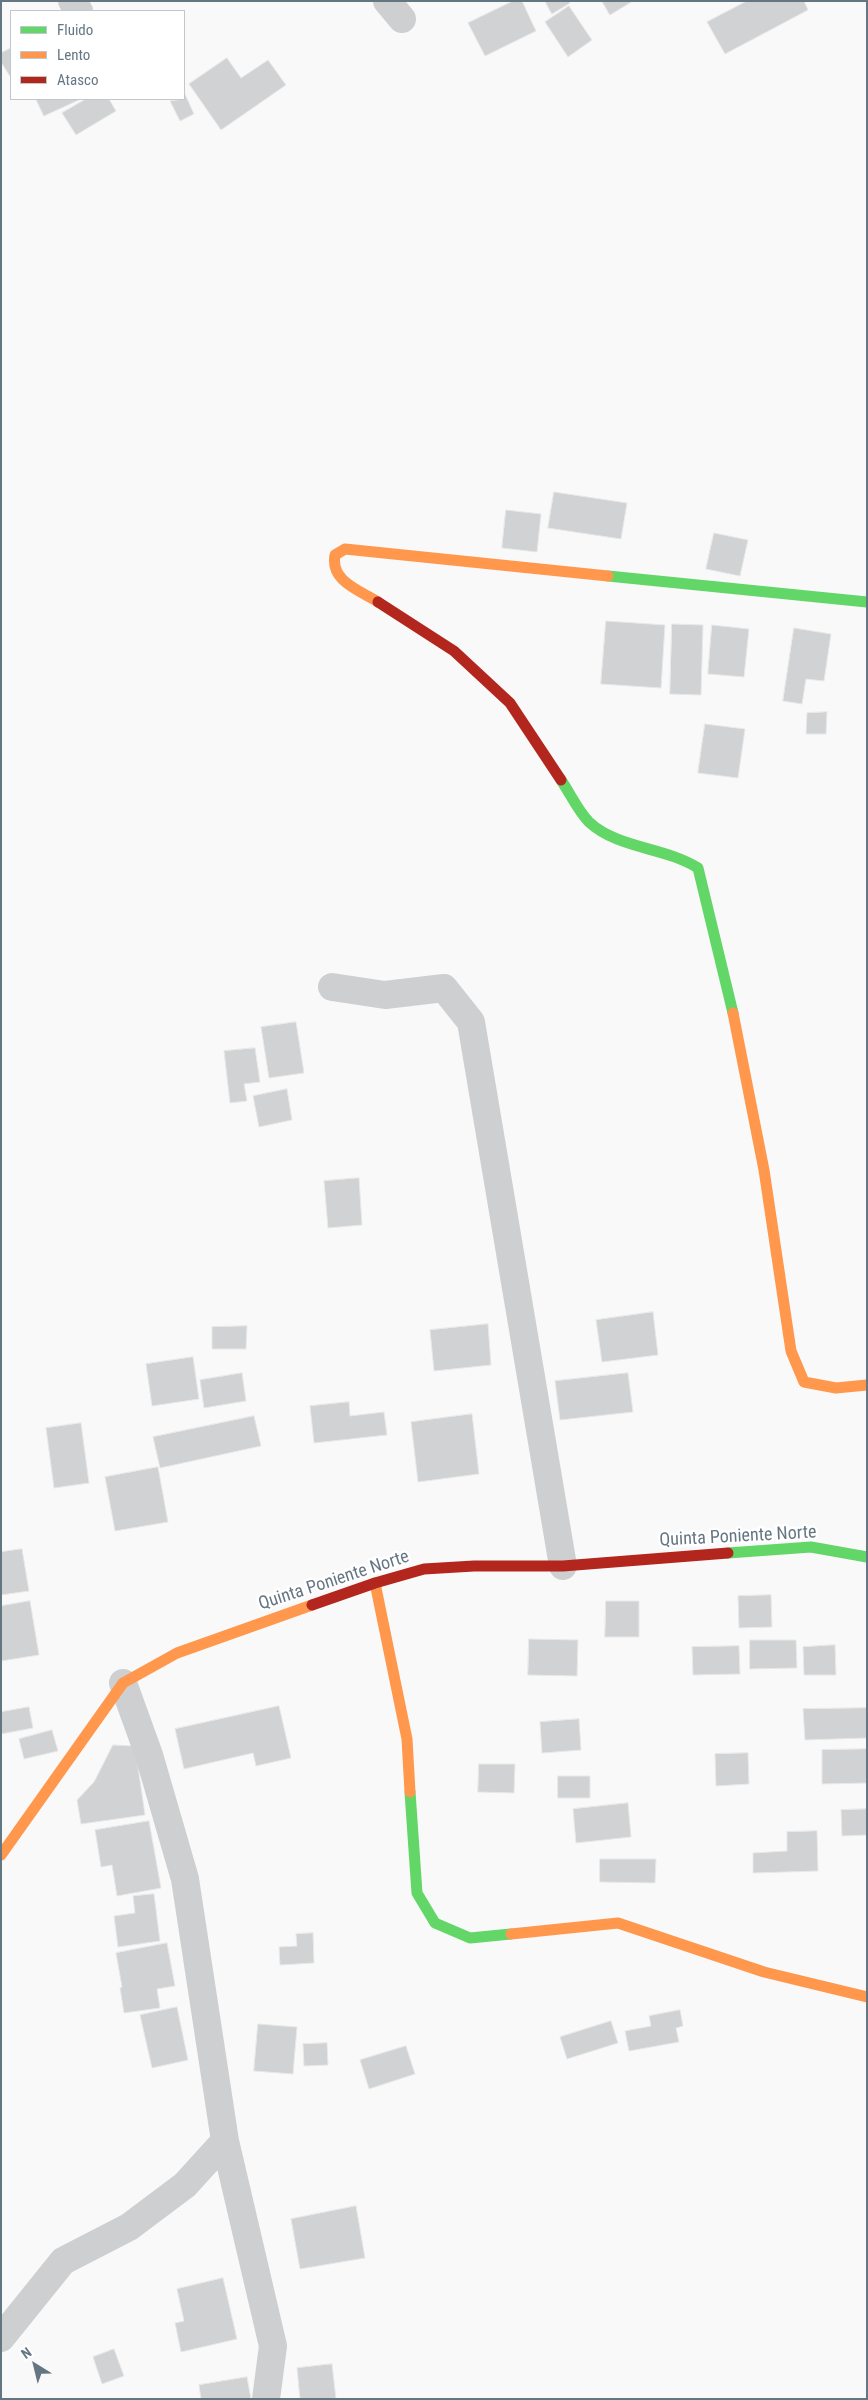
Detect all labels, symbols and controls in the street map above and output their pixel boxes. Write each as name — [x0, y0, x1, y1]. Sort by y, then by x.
legend — [10, 10, 185, 100]
text: Fluido — [57, 21, 93, 39]
text: Lento — [57, 46, 90, 64]
text: Atasco — [57, 71, 98, 89]
street label: Quinta Poniente Norte — [659, 1522, 817, 1552]
street label: Quinta Poniente Norte — [256, 1546, 412, 1616]
north arrow — [10, 2340, 60, 2390]
text: N — [18, 2344, 34, 2362]

